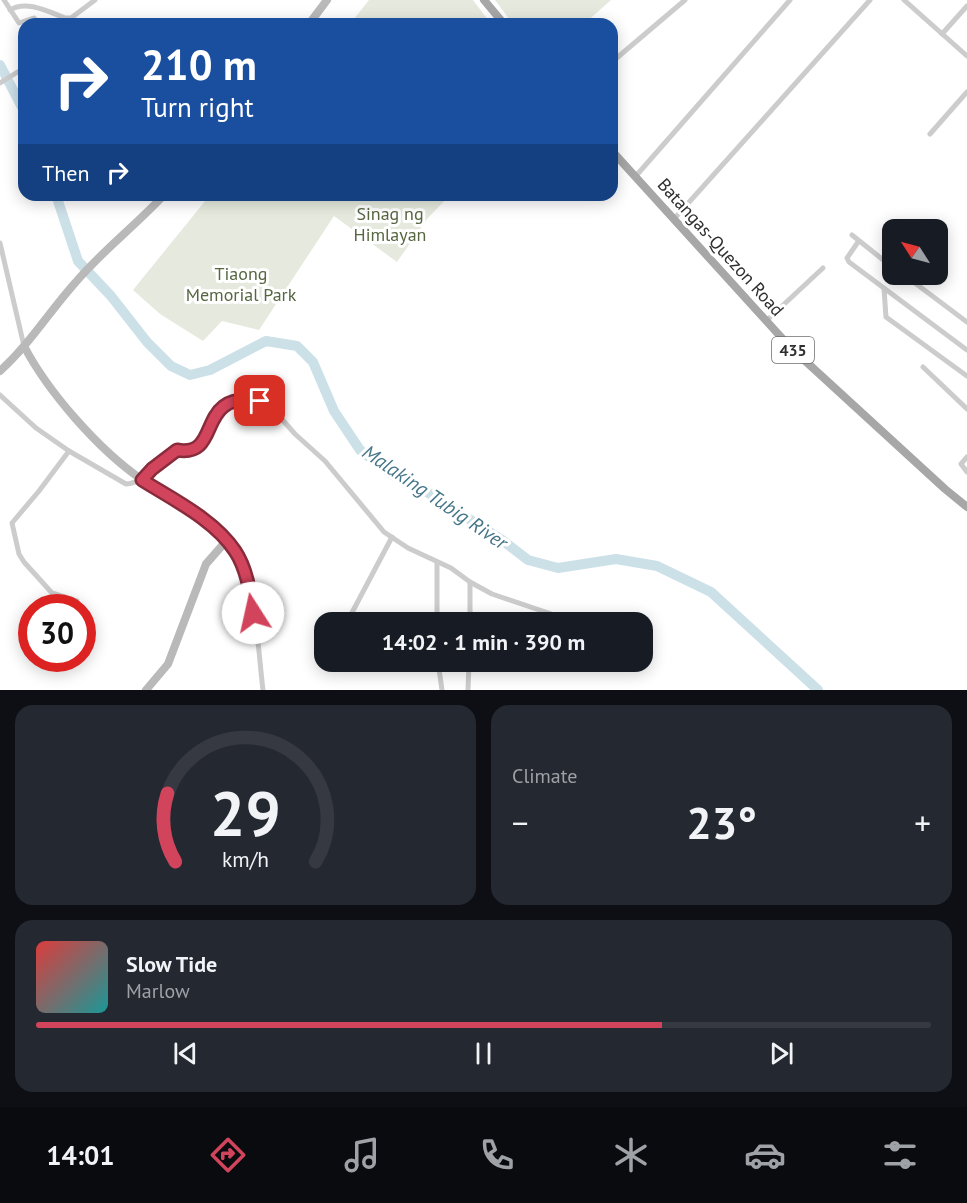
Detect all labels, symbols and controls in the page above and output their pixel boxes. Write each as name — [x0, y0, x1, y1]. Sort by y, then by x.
text: 210 m — [141, 37, 257, 92]
icon: right — [42, 42, 120, 120]
text: Turn right — [141, 90, 254, 124]
icon: right — [101, 156, 134, 189]
text: Then — [42, 159, 89, 187]
street label: Batangas-Quezon Road — [653, 173, 789, 321]
park label: Sinag ng Himlayan — [354, 202, 426, 246]
north arrow — [882, 219, 948, 285]
map controls — [882, 219, 948, 285]
park label: Tiaong Memorial Park — [186, 262, 297, 306]
road number: 435 — [772, 337, 814, 363]
pin — [234, 375, 285, 426]
icon: arrive — [243, 384, 276, 417]
water label: Malaking Tubig River — [357, 439, 514, 556]
position arrow — [221, 581, 285, 645]
speed limit sign: 30 — [18, 594, 96, 672]
text: 14:02 · 1 min · 390 m — [382, 628, 585, 656]
text: Climate — [512, 763, 578, 789]
text: 29 — [210, 772, 281, 853]
text: 23° — [686, 793, 757, 851]
text: − — [512, 801, 529, 844]
text: + — [914, 801, 931, 844]
text: km/h — [222, 845, 269, 873]
text: Slow Tide — [126, 950, 217, 978]
text: Marlow — [126, 978, 190, 1004]
icon: previous — [169, 1037, 202, 1070]
icon: pause — [467, 1037, 500, 1070]
icon: next — [765, 1037, 798, 1070]
icon: directions — [207, 1134, 249, 1176]
icon: music — [341, 1134, 383, 1176]
icon: phone — [476, 1134, 518, 1176]
icon: climate — [610, 1134, 652, 1176]
icon: car — [744, 1134, 786, 1176]
icon: filters — [879, 1134, 921, 1176]
text: 14:01 — [46, 1138, 115, 1172]

